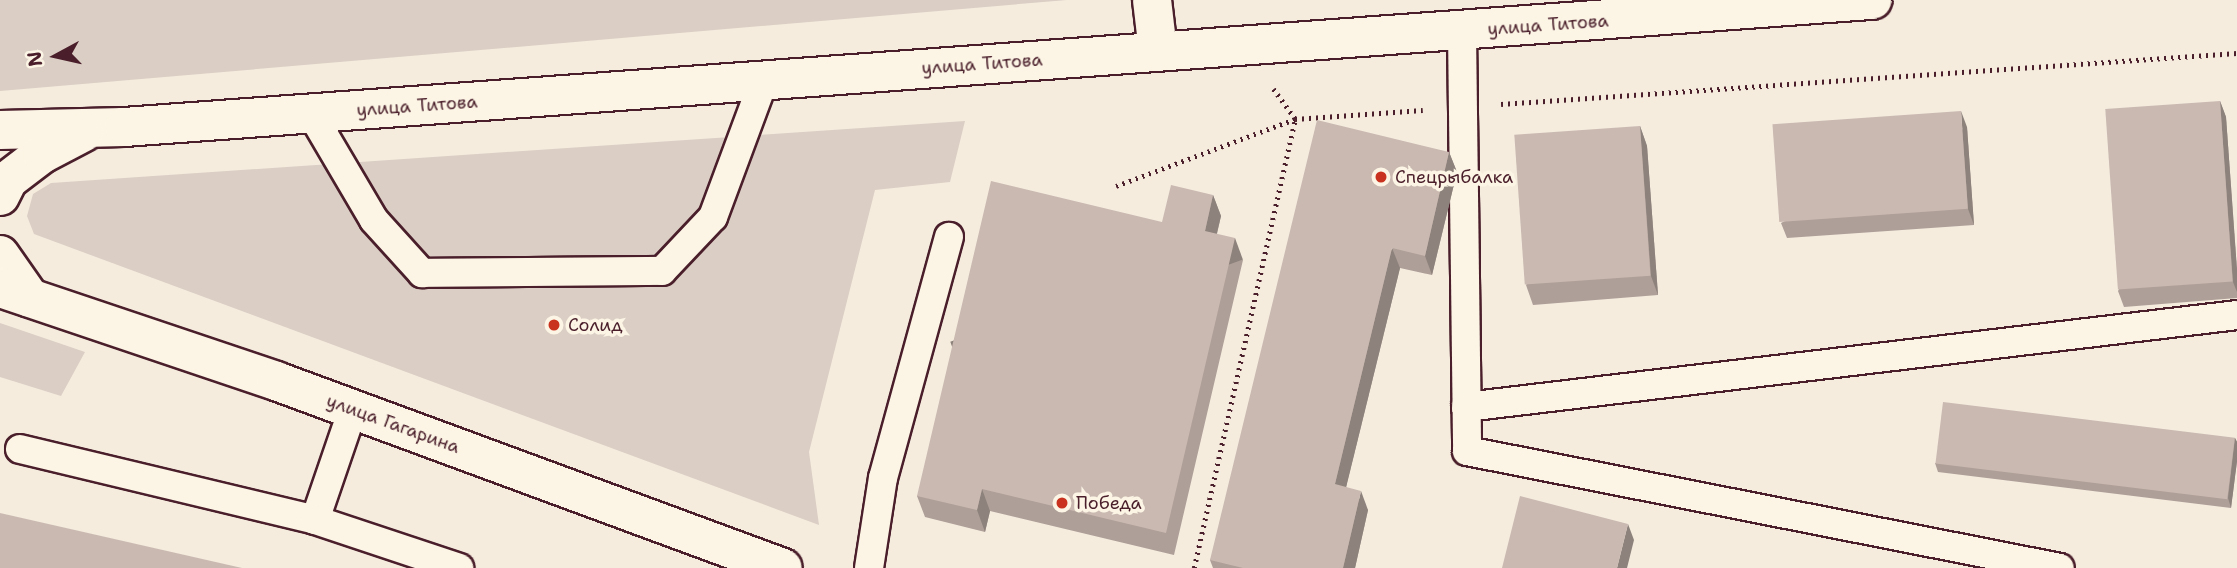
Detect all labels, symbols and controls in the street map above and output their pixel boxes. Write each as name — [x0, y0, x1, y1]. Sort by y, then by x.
street label: улица Титова — [1487, 10, 1609, 40]
north arrow — [21, 21, 91, 91]
street label: улица Титова — [921, 49, 1043, 79]
text: N — [21, 50, 48, 68]
street label: улица Титова — [356, 91, 478, 121]
place label: Спецрыбалка — [1395, 166, 1513, 188]
marker: Спецрыбалка — [1373, 169, 1389, 185]
place label: Солид — [568, 314, 623, 336]
marker: Солид — [546, 317, 562, 333]
street label: улица Гагарина — [323, 390, 463, 458]
place label: Победа — [1076, 492, 1142, 514]
marker: Победа — [1054, 495, 1070, 511]

